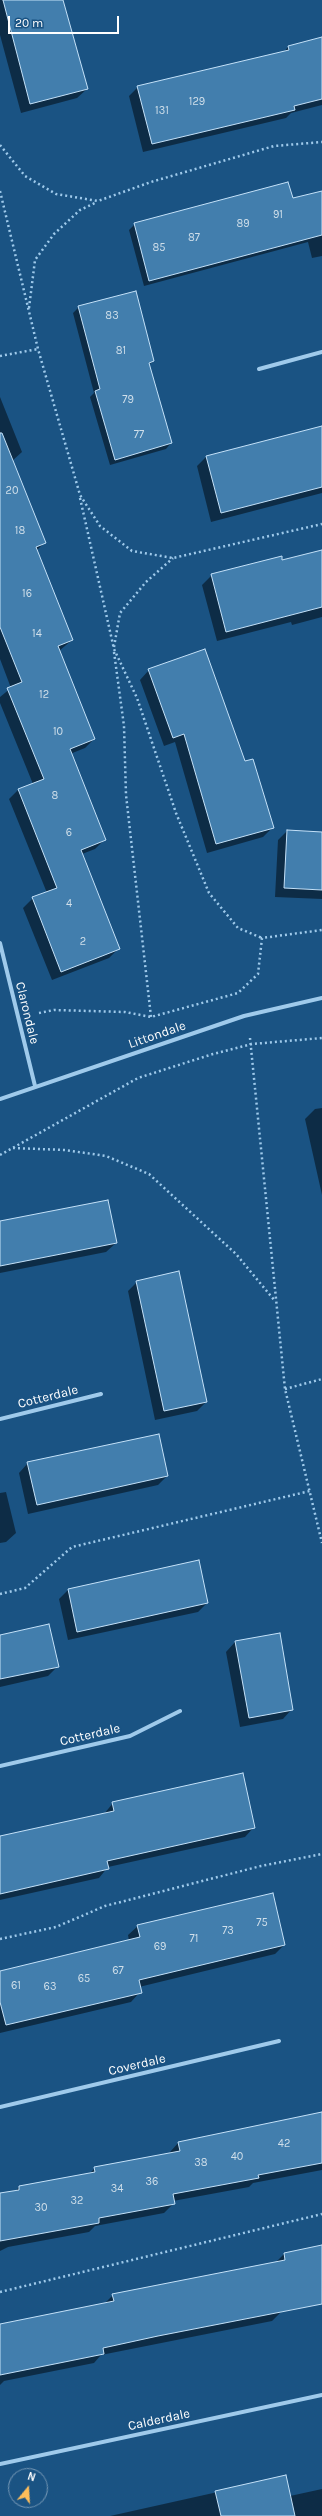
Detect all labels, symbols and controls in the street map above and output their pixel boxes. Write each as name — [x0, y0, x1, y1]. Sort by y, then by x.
scale bar — [10, 8, 121, 34]
text: 20 m — [15, 16, 43, 30]
house number: 129 — [189, 95, 205, 109]
house number: 131 — [155, 104, 169, 118]
house number: 91 — [273, 208, 283, 222]
house number: 89 — [236, 217, 250, 231]
house number: 87 — [188, 231, 200, 245]
house number: 85 — [153, 241, 165, 255]
house number: 83 — [105, 309, 119, 323]
house number: 81 — [116, 344, 126, 358]
house number: 79 — [122, 393, 134, 407]
house number: 77 — [134, 428, 144, 442]
house number: 20 — [6, 484, 18, 498]
house number: 18 — [15, 524, 25, 538]
house number: 16 — [22, 587, 32, 601]
house number: 14 — [32, 627, 42, 641]
house number: 12 — [39, 688, 49, 702]
house number: 10 — [53, 725, 63, 739]
house number: 8 — [52, 789, 58, 803]
house number: 6 — [66, 826, 72, 840]
house number: 4 — [66, 897, 72, 911]
house number: 2 — [80, 935, 86, 949]
street label: Clarondale — [12, 980, 42, 1046]
street label: Littondale — [126, 1018, 188, 1052]
street label: Cotterdale — [16, 1382, 80, 1412]
street label: Cotterdale — [58, 1720, 122, 1750]
house number: 75 — [256, 1916, 268, 1930]
house number: 73 — [222, 1924, 234, 1938]
house number: 71 — [190, 1932, 198, 1946]
house number: 69 — [154, 1940, 166, 1954]
house number: 67 — [112, 1964, 124, 1978]
house number: 65 — [78, 1972, 90, 1986]
house number: 61 — [11, 1979, 21, 1993]
house number: 63 — [44, 1980, 56, 1994]
street label: Coverdale — [107, 2051, 167, 2079]
house number: 42 — [278, 2137, 290, 2151]
house number: 40 — [231, 2150, 243, 2164]
house number: 38 — [194, 2156, 208, 2170]
house number: 36 — [146, 2175, 158, 2189]
house number: 34 — [111, 2182, 123, 2196]
house number: 32 — [71, 2194, 83, 2208]
house number: 30 — [34, 2201, 48, 2215]
street label: Calderdale — [127, 2406, 191, 2434]
north arrow — [8, 2468, 48, 2508]
text: N — [26, 2470, 37, 2484]

